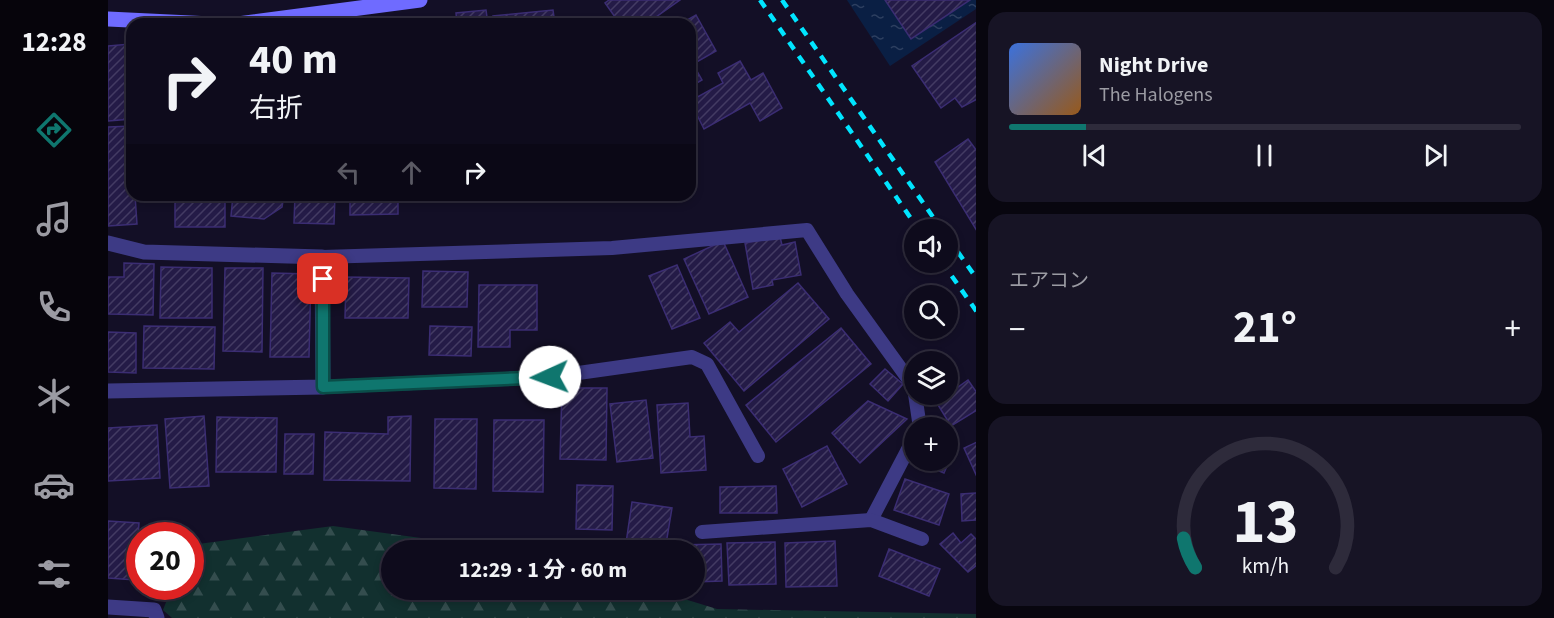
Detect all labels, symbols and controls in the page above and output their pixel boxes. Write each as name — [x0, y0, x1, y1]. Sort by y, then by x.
text: 12:28 — [21, 23, 87, 62]
text: 40 m — [249, 30, 338, 90]
icon: right — [150, 42, 228, 120]
text: Night Drive — [1099, 49, 1208, 81]
text: The Halogens — [1099, 81, 1213, 109]
text: 右折 — [249, 89, 303, 128]
icon: directions — [33, 109, 75, 151]
icon: previous — [1078, 139, 1111, 172]
icon: pause — [1248, 139, 1281, 172]
icon: next — [1419, 139, 1452, 172]
icon: left — [332, 156, 365, 189]
icon: ahead — [395, 156, 428, 189]
icon: right — [458, 156, 491, 189]
icon: music — [33, 198, 75, 240]
map controls — [904, 219, 958, 471]
button: sound — [904, 219, 958, 273]
pin — [297, 253, 348, 304]
icon: arrive — [306, 262, 339, 295]
text: エアコン — [1009, 267, 1089, 295]
button: search — [904, 285, 958, 339]
icon: phone — [33, 286, 75, 328]
text: 21° — [1233, 296, 1297, 360]
text: − — [1009, 306, 1025, 353]
text: + — [1505, 306, 1521, 353]
position arrow — [518, 345, 582, 409]
button: layers — [904, 351, 958, 405]
icon: climate — [33, 375, 75, 417]
button: + — [904, 417, 958, 471]
icon: car — [33, 464, 75, 506]
text: 13 — [1232, 478, 1298, 567]
speed limit sign: 20 — [126, 522, 204, 600]
text: km/h — [1241, 551, 1289, 582]
icon: filters — [33, 553, 75, 595]
text: 12:29 · 1 分 · 60 m — [459, 554, 627, 586]

